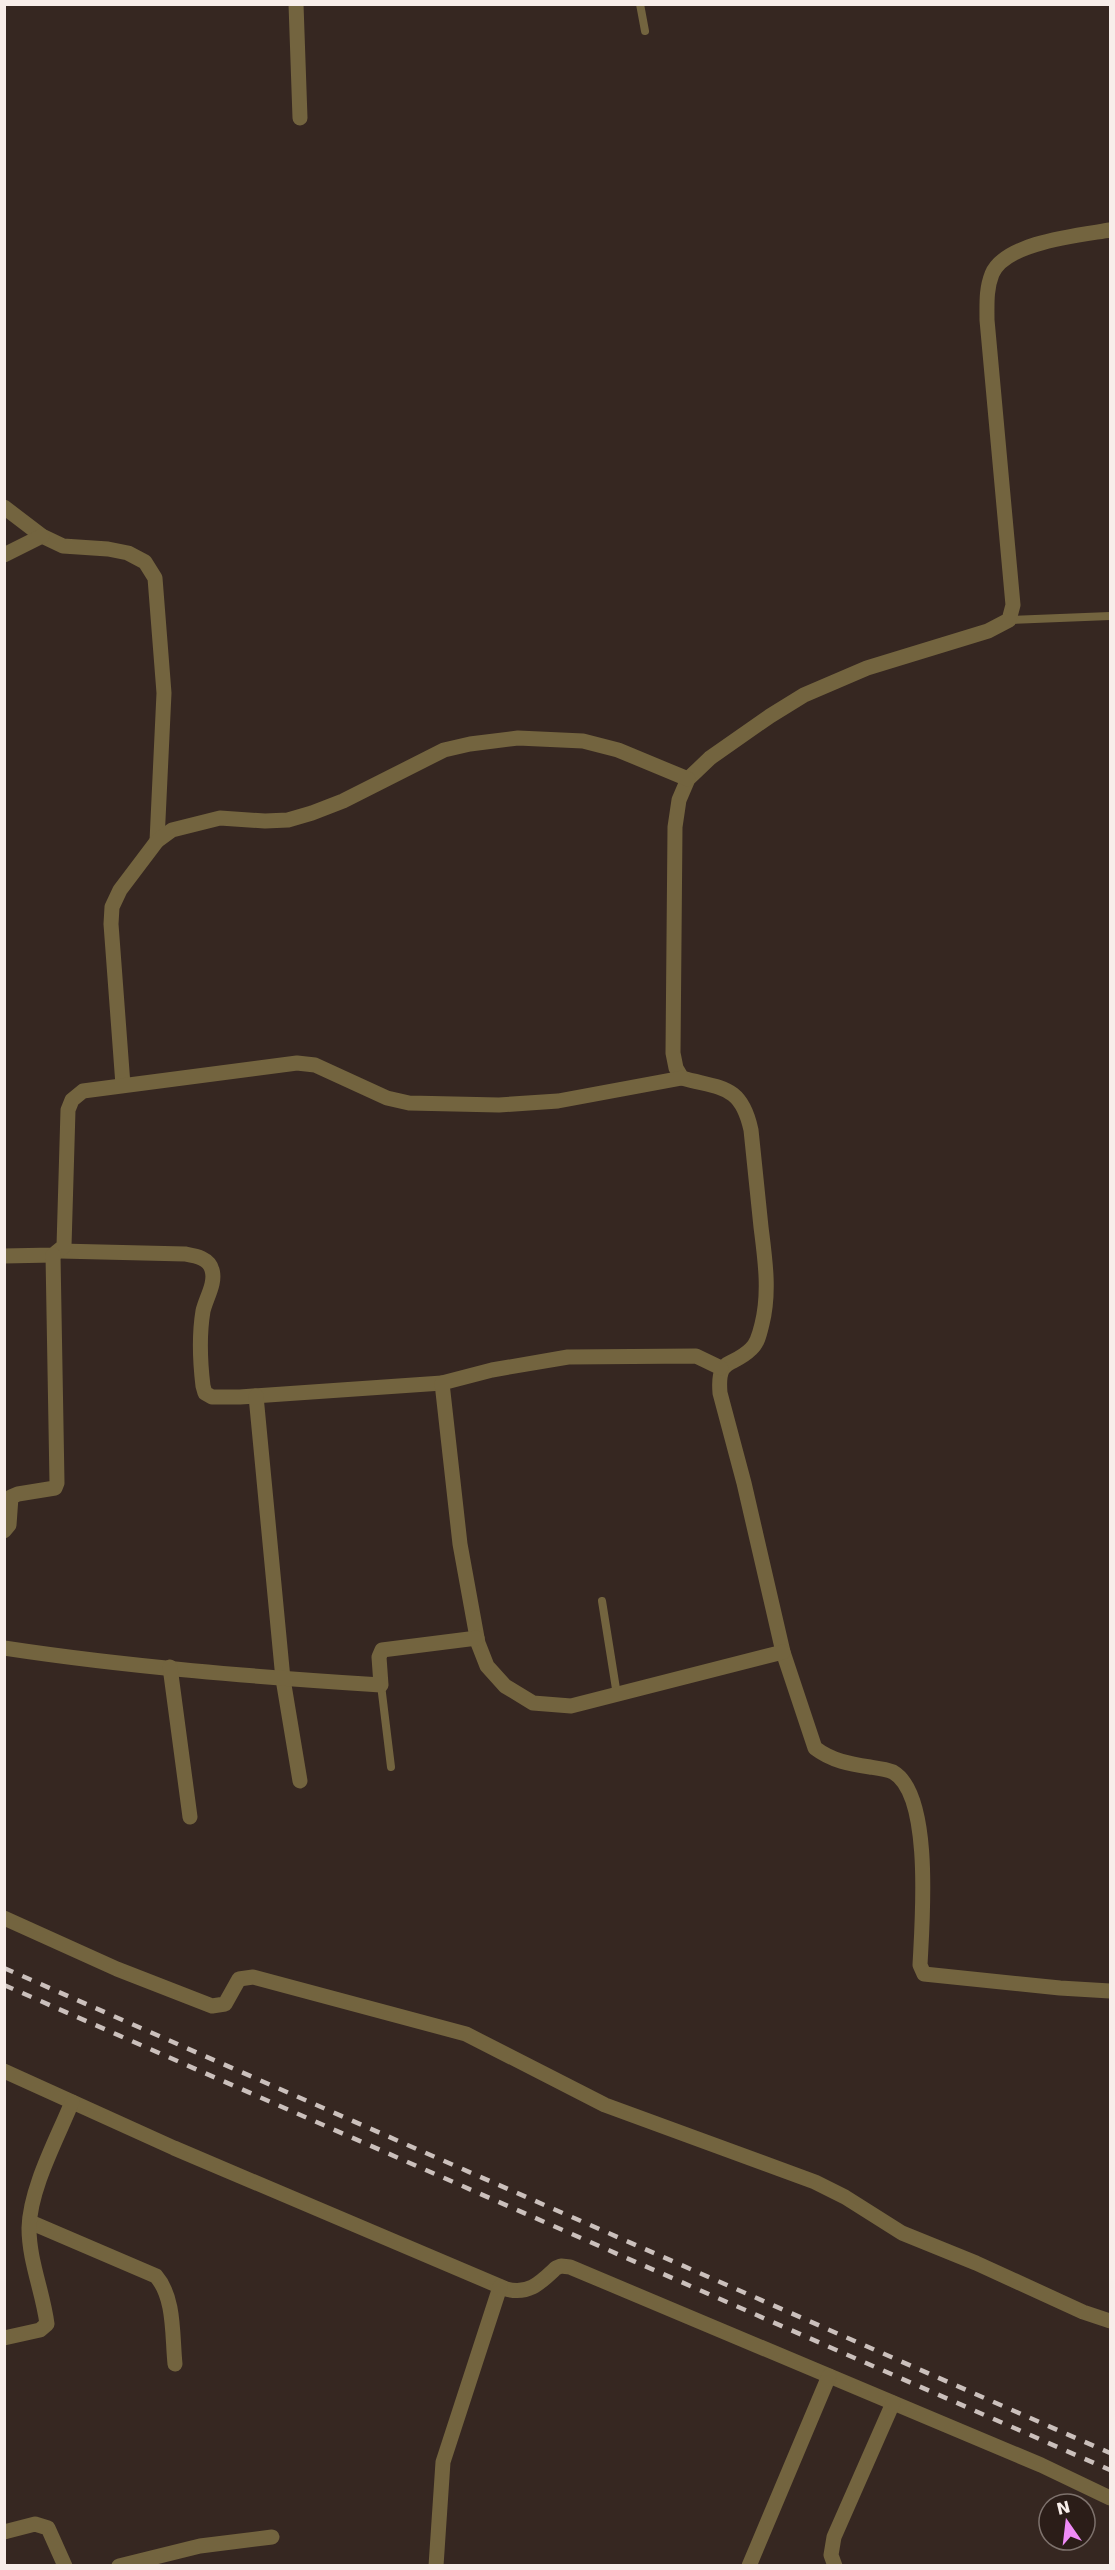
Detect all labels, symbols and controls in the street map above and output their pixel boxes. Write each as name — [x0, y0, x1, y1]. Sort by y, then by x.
north arrow — [1037, 2492, 1097, 2552]
text: N — [1055, 2497, 1072, 2519]

